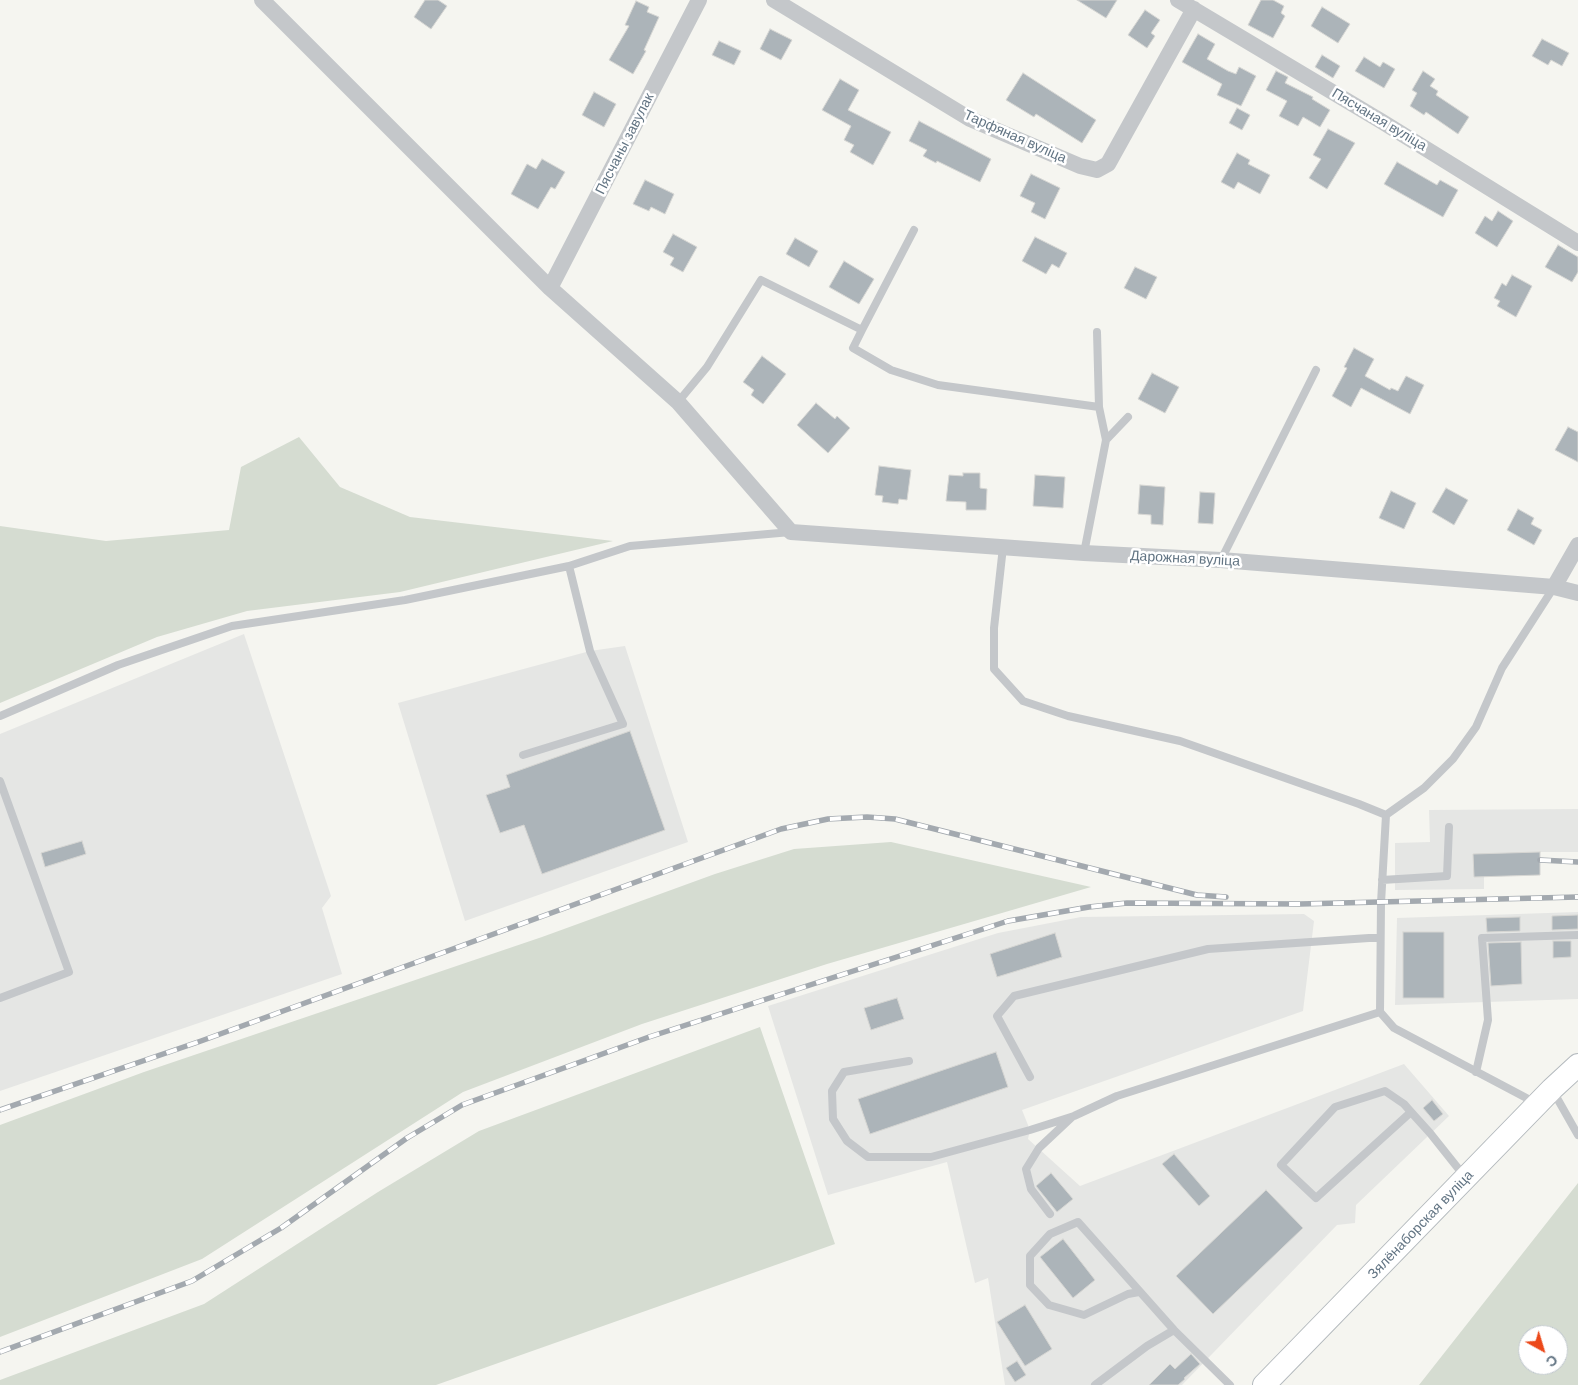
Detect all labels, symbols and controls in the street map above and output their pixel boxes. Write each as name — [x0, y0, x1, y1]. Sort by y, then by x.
street label: Пясчаная вуліца — [1329, 85, 1429, 155]
street label: Пясчаны завулак — [592, 91, 658, 197]
street label: Тарфяная вуліца — [961, 107, 1069, 167]
street label: Дарожная вуліца — [1130, 548, 1240, 570]
street label: Зялёнаборская вуліца — [1365, 1167, 1477, 1283]
north arrow — [1518, 1325, 1568, 1375]
text: С — [1543, 1351, 1561, 1370]

